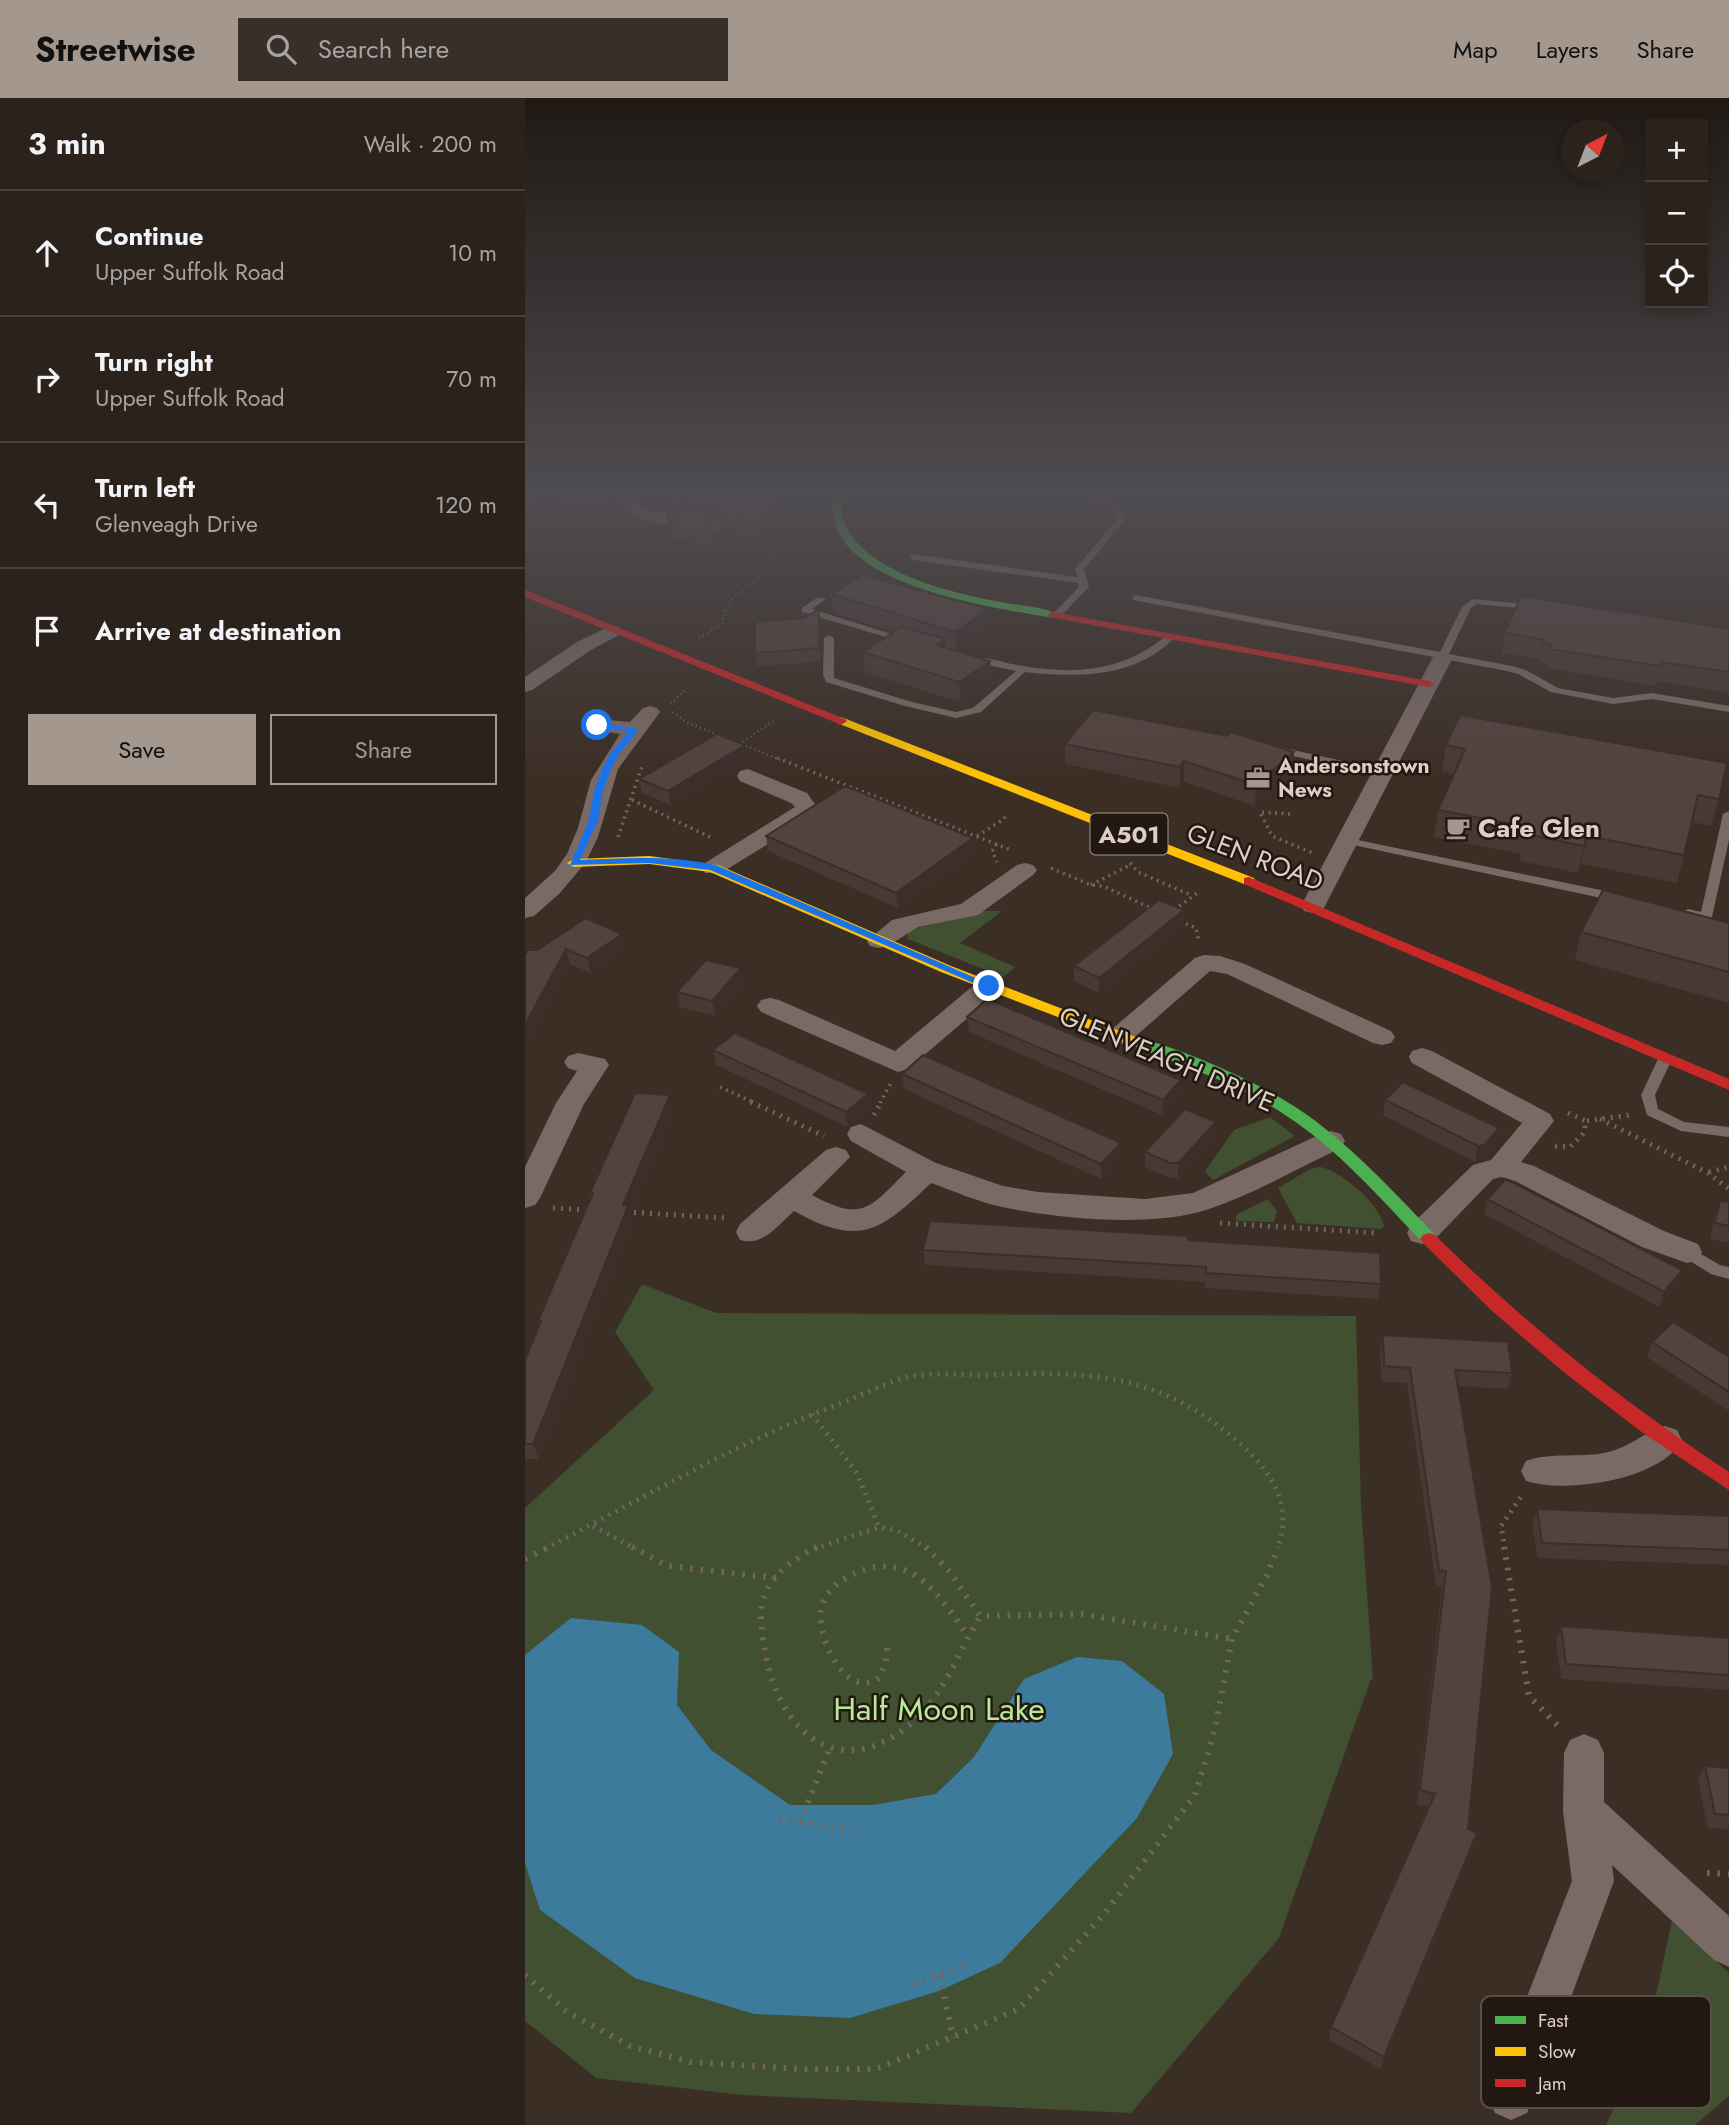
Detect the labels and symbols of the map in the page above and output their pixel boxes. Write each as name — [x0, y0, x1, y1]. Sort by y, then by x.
north arrow — [1561, 119, 1624, 182]
route start — [581, 709, 612, 740]
place label: Andersonstown News — [1277, 751, 1430, 805]
office icon: Andersonstown News — [1244, 764, 1272, 792]
place label: Cafe Glen — [1478, 809, 1600, 847]
road number: A501 — [1091, 814, 1167, 854]
street label: GLEN ROAD — [1181, 814, 1329, 900]
cafe icon: Cafe Glen — [1444, 814, 1472, 842]
route end — [973, 970, 1004, 1001]
street label: GLENVEAGH DRIVE — [1053, 996, 1281, 1122]
park label: Half Moon Lake — [833, 1686, 1045, 1732]
legend — [1481, 1996, 1711, 2108]
text: Fast — [1538, 2007, 1569, 2034]
text: Slow — [1538, 2038, 1576, 2065]
text: Jam — [1535, 2070, 1567, 2097]

